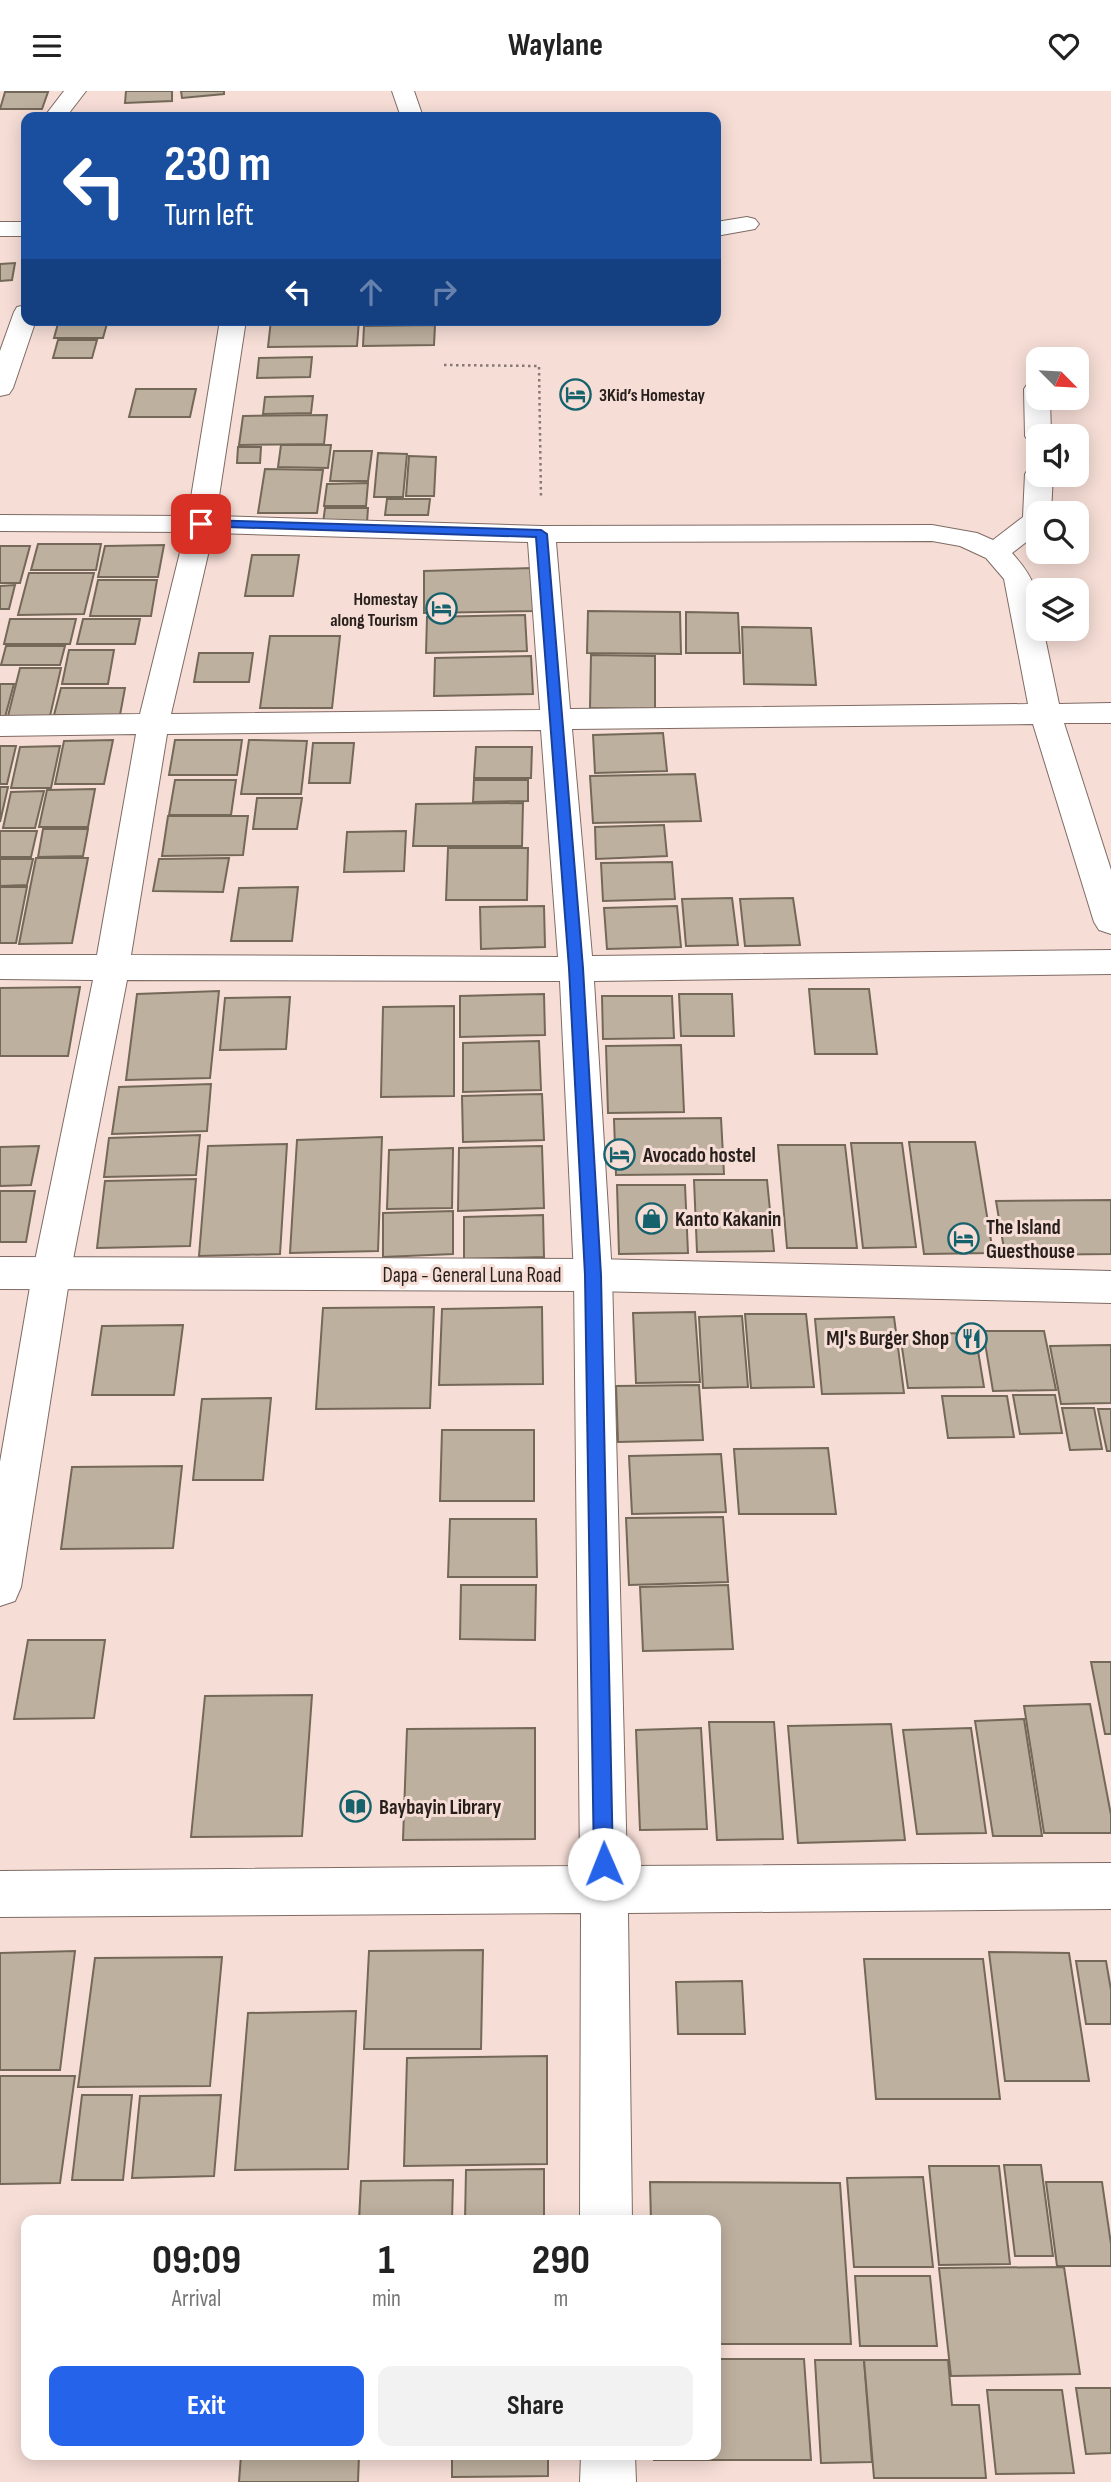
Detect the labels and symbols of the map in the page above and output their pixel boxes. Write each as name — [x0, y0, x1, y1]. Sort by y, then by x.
north arrow — [1026, 347, 1088, 409]
hotel icon: 3Kid’s Homestay — [559, 378, 593, 412]
place label: 3Kid’s Homestay — [599, 385, 706, 406]
pin — [171, 494, 231, 554]
place label: Homestay along Tourism — [330, 589, 419, 631]
hotel icon: Homestay along Tourism — [424, 592, 458, 626]
hotel icon: Avocado hostel — [603, 1138, 637, 1172]
place label: Avocado hostel — [642, 1143, 756, 1168]
shop icon: Kanto Kakanin — [635, 1202, 669, 1236]
place label: Kanto Kakanin — [675, 1207, 781, 1232]
place label: The Island Guesthouse — [986, 1215, 1075, 1264]
hotel icon: The Island Guesthouse — [946, 1222, 980, 1256]
street label: Dapa - General Luna Road — [383, 1263, 561, 1288]
restaurant icon: MJ's Burger Shop — [955, 1321, 989, 1355]
place label: MJ's Burger Shop — [826, 1326, 949, 1351]
library icon: Baybayin Library — [339, 1790, 373, 1824]
place label: Baybayin Library — [379, 1795, 502, 1820]
position arrow — [567, 1827, 641, 1901]

